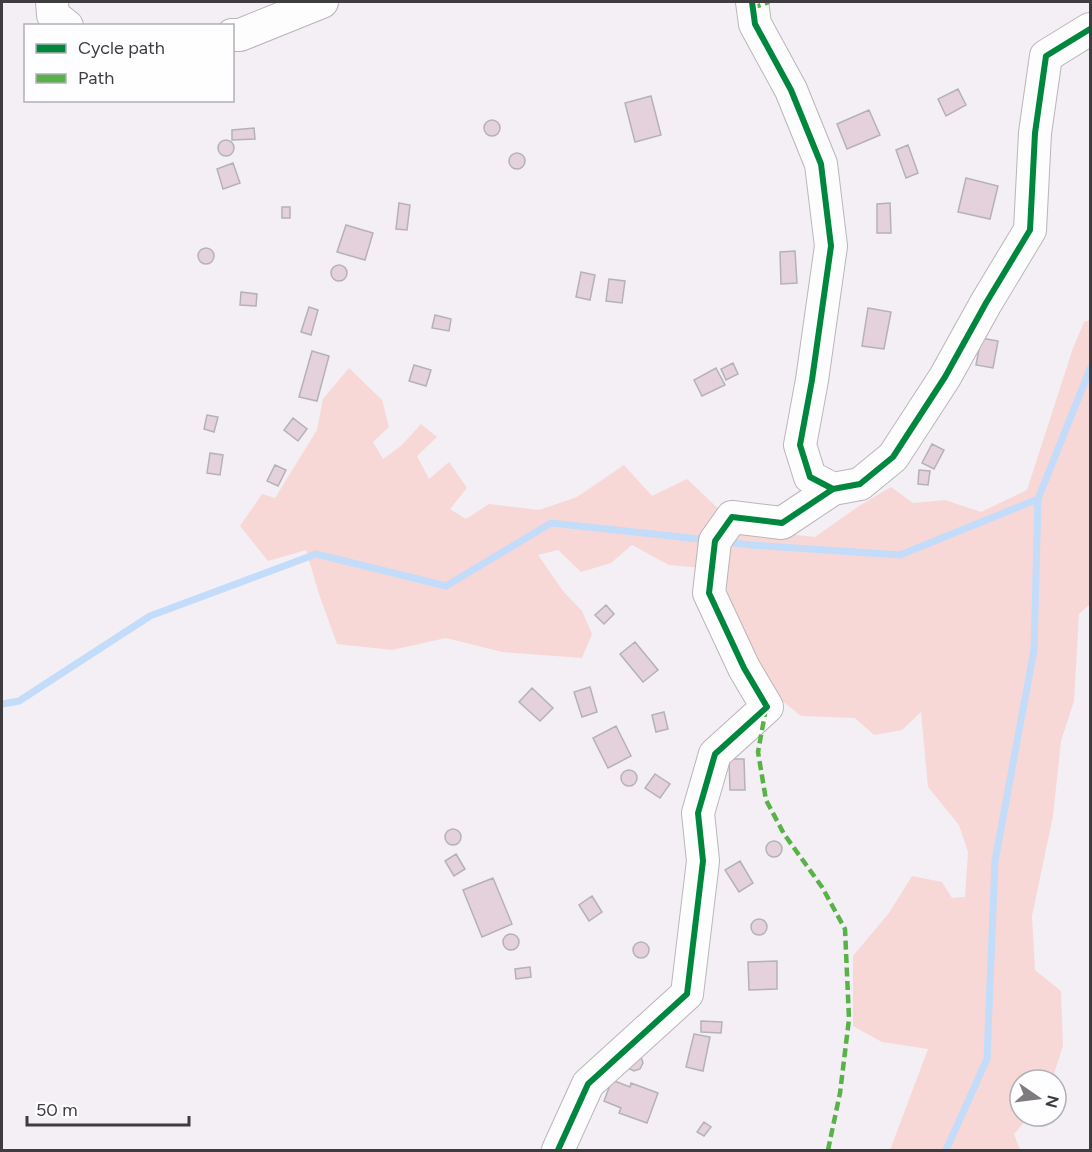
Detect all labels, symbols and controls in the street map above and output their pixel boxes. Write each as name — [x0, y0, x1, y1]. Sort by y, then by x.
legend — [24, 24, 234, 102]
text: Cycle path — [78, 37, 165, 59]
text: Path — [78, 67, 114, 89]
north arrow — [1008, 1068, 1068, 1128]
scale bar — [27, 1089, 189, 1127]
text: N — [1041, 1093, 1063, 1110]
text: 50 m — [36, 1099, 78, 1121]

